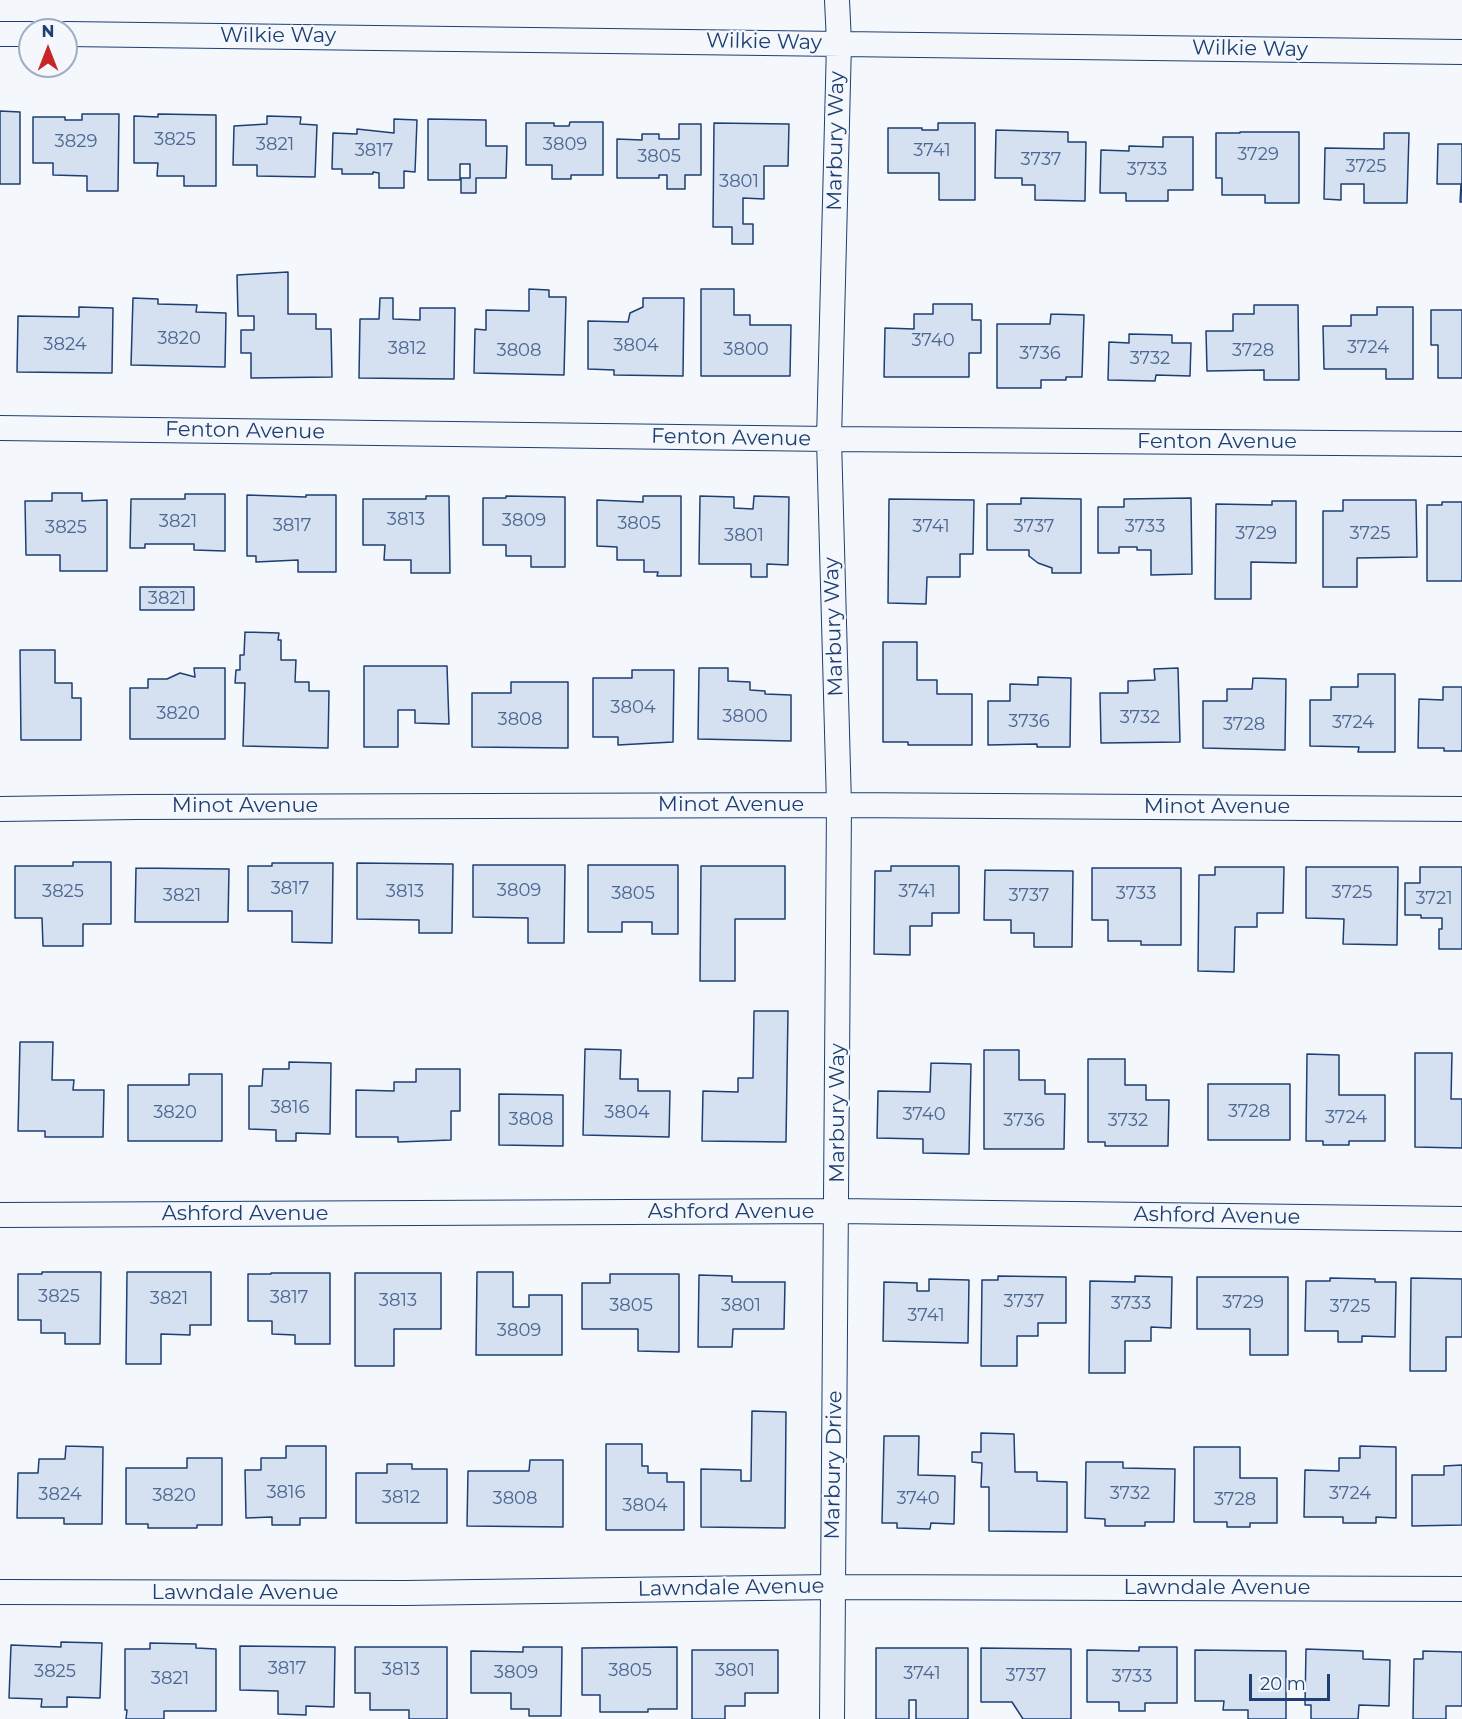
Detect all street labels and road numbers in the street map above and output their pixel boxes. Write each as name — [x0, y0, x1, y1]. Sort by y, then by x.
street label: Wilkie Way — [220, 23, 336, 49]
street label: Wilkie Way — [706, 28, 822, 56]
street label: Wilkie Way — [1192, 35, 1308, 63]
street label: Marbury Way — [822, 71, 850, 211]
street label: Fenton Avenue — [165, 417, 325, 445]
street label: Fenton Avenue — [651, 424, 811, 452]
street label: Fenton Avenue — [1137, 429, 1297, 455]
street label: Marbury Way — [819, 557, 849, 697]
street label: Minot Avenue — [658, 792, 804, 818]
street label: Minot Avenue — [172, 793, 318, 819]
street label: Minot Avenue — [1144, 794, 1290, 820]
street label: Marbury Way — [825, 1043, 851, 1183]
street label: Ashford Avenue — [648, 1199, 814, 1225]
street label: Ashford Avenue — [162, 1201, 328, 1227]
street label: Ashford Avenue — [1133, 1202, 1301, 1230]
street label: Marbury Drive — [820, 1390, 848, 1540]
street label: Lawndale Avenue — [637, 1574, 825, 1602]
street label: Lawndale Avenue — [1124, 1575, 1310, 1601]
street label: Lawndale Avenue — [152, 1580, 338, 1606]

